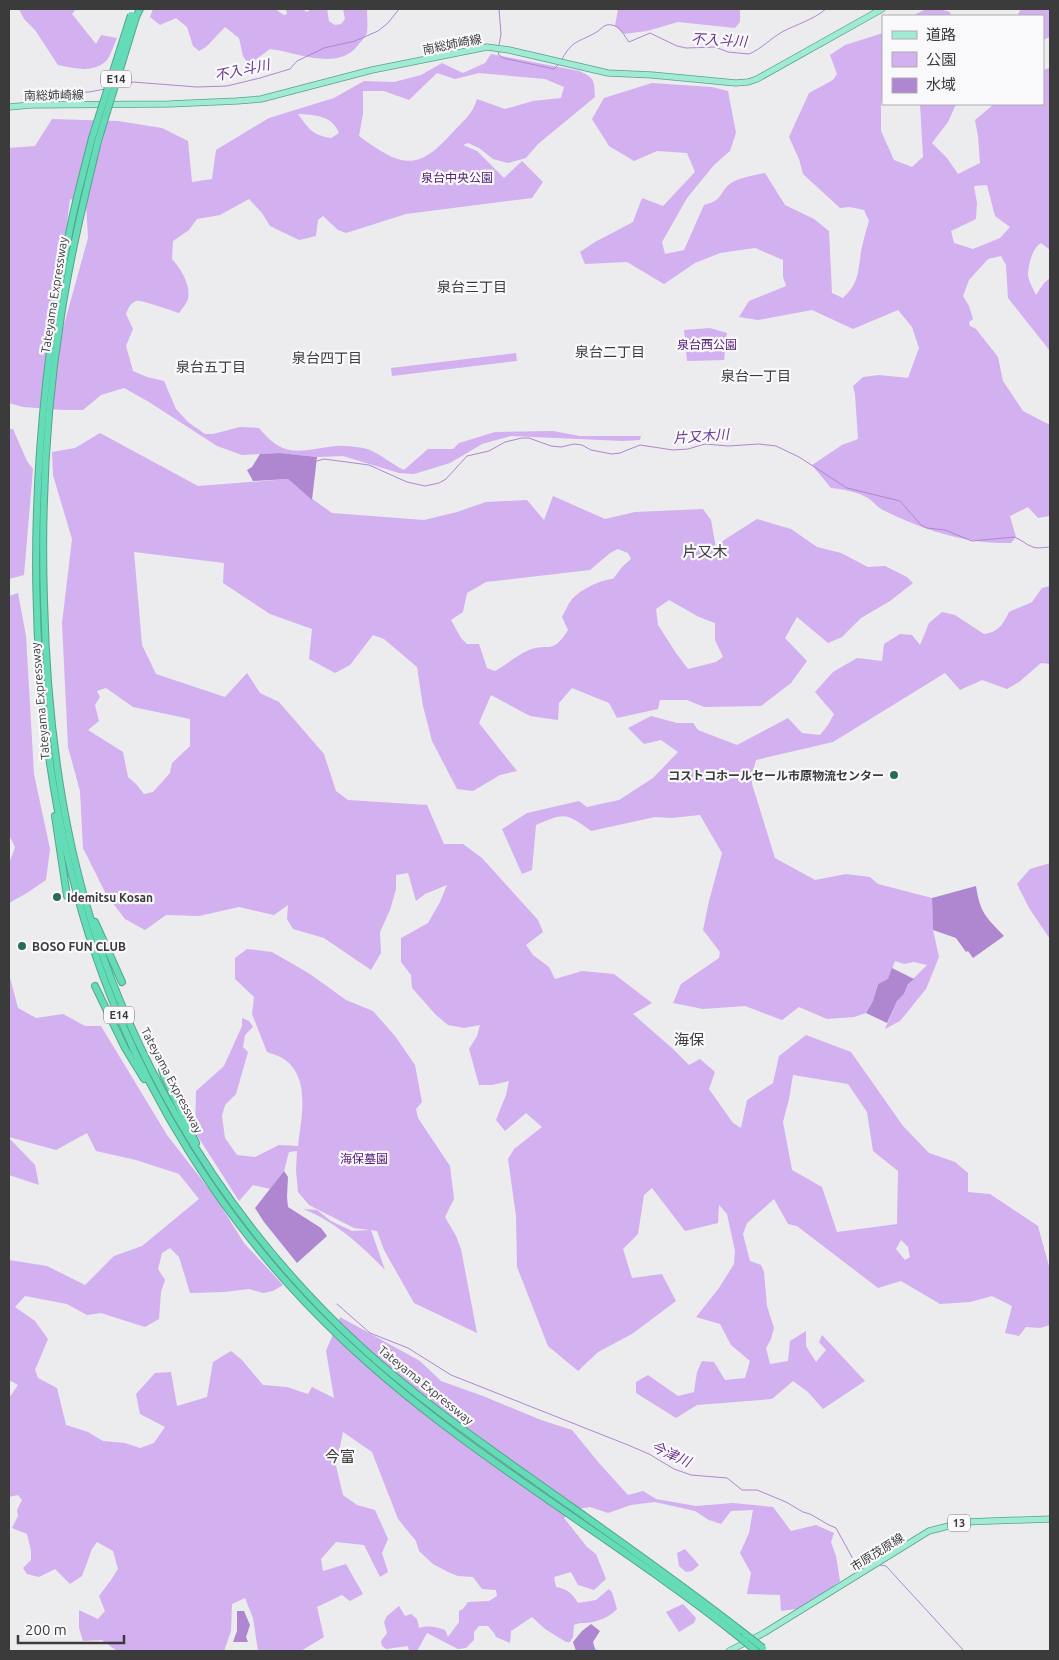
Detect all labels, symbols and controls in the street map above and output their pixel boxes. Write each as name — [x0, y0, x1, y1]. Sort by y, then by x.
legend — [882, 15, 1044, 105]
text: 道路 — [926, 26, 956, 43]
water label: 不入斗川 — [691, 31, 749, 50]
street label: 南総姉崎線 — [421, 32, 483, 56]
text: 公園 — [926, 51, 956, 68]
water label: 不入斗川 — [213, 56, 273, 84]
road number: E14 — [101, 70, 131, 88]
text: 水域 — [926, 76, 956, 93]
street label: 南総姉崎線 — [24, 88, 84, 102]
park label: 泉台中央公園 — [421, 171, 493, 184]
street label: Tateyama Expressway — [38, 236, 70, 354]
district label: 泉台三丁目 — [437, 279, 507, 295]
park label: 泉台西公園 — [677, 338, 737, 351]
district label: 泉台二丁目 — [575, 344, 645, 360]
district label: 泉台四丁目 — [292, 350, 362, 366]
district label: 泉台五丁目 — [176, 359, 246, 375]
district label: 泉台一丁目 — [721, 368, 791, 384]
water label: 片又木川 — [673, 426, 731, 446]
district label: 片又木 — [682, 543, 728, 560]
street label: Tateyama Expressway — [28, 642, 52, 760]
place label: コストコホールセール市原物流センター — [668, 769, 884, 782]
marker: コストコホールセール市原物流センター — [888, 769, 900, 781]
marker: Idemitsu Kosan — [51, 891, 63, 903]
place label: Idemitsu Kosan — [67, 891, 153, 904]
marker: BOSO FUN CLUB — [16, 940, 28, 952]
place label: BOSO FUN CLUB — [32, 940, 126, 953]
road number: E14 — [104, 1006, 134, 1024]
street label: Tateyama Expressway — [139, 1025, 205, 1135]
district label: 海保 — [674, 1031, 704, 1048]
park label: 海保墓園 — [340, 1152, 388, 1165]
street label: Tateyama Expressway — [376, 1343, 476, 1427]
water label: 今津川 — [649, 1438, 695, 1471]
district label: 今富 — [325, 1448, 355, 1465]
road number: 13 — [948, 1515, 970, 1532]
street label: 市原茂原線 — [848, 1531, 906, 1573]
scale bar — [18, 1612, 124, 1644]
text: 200 m — [25, 1621, 67, 1638]

